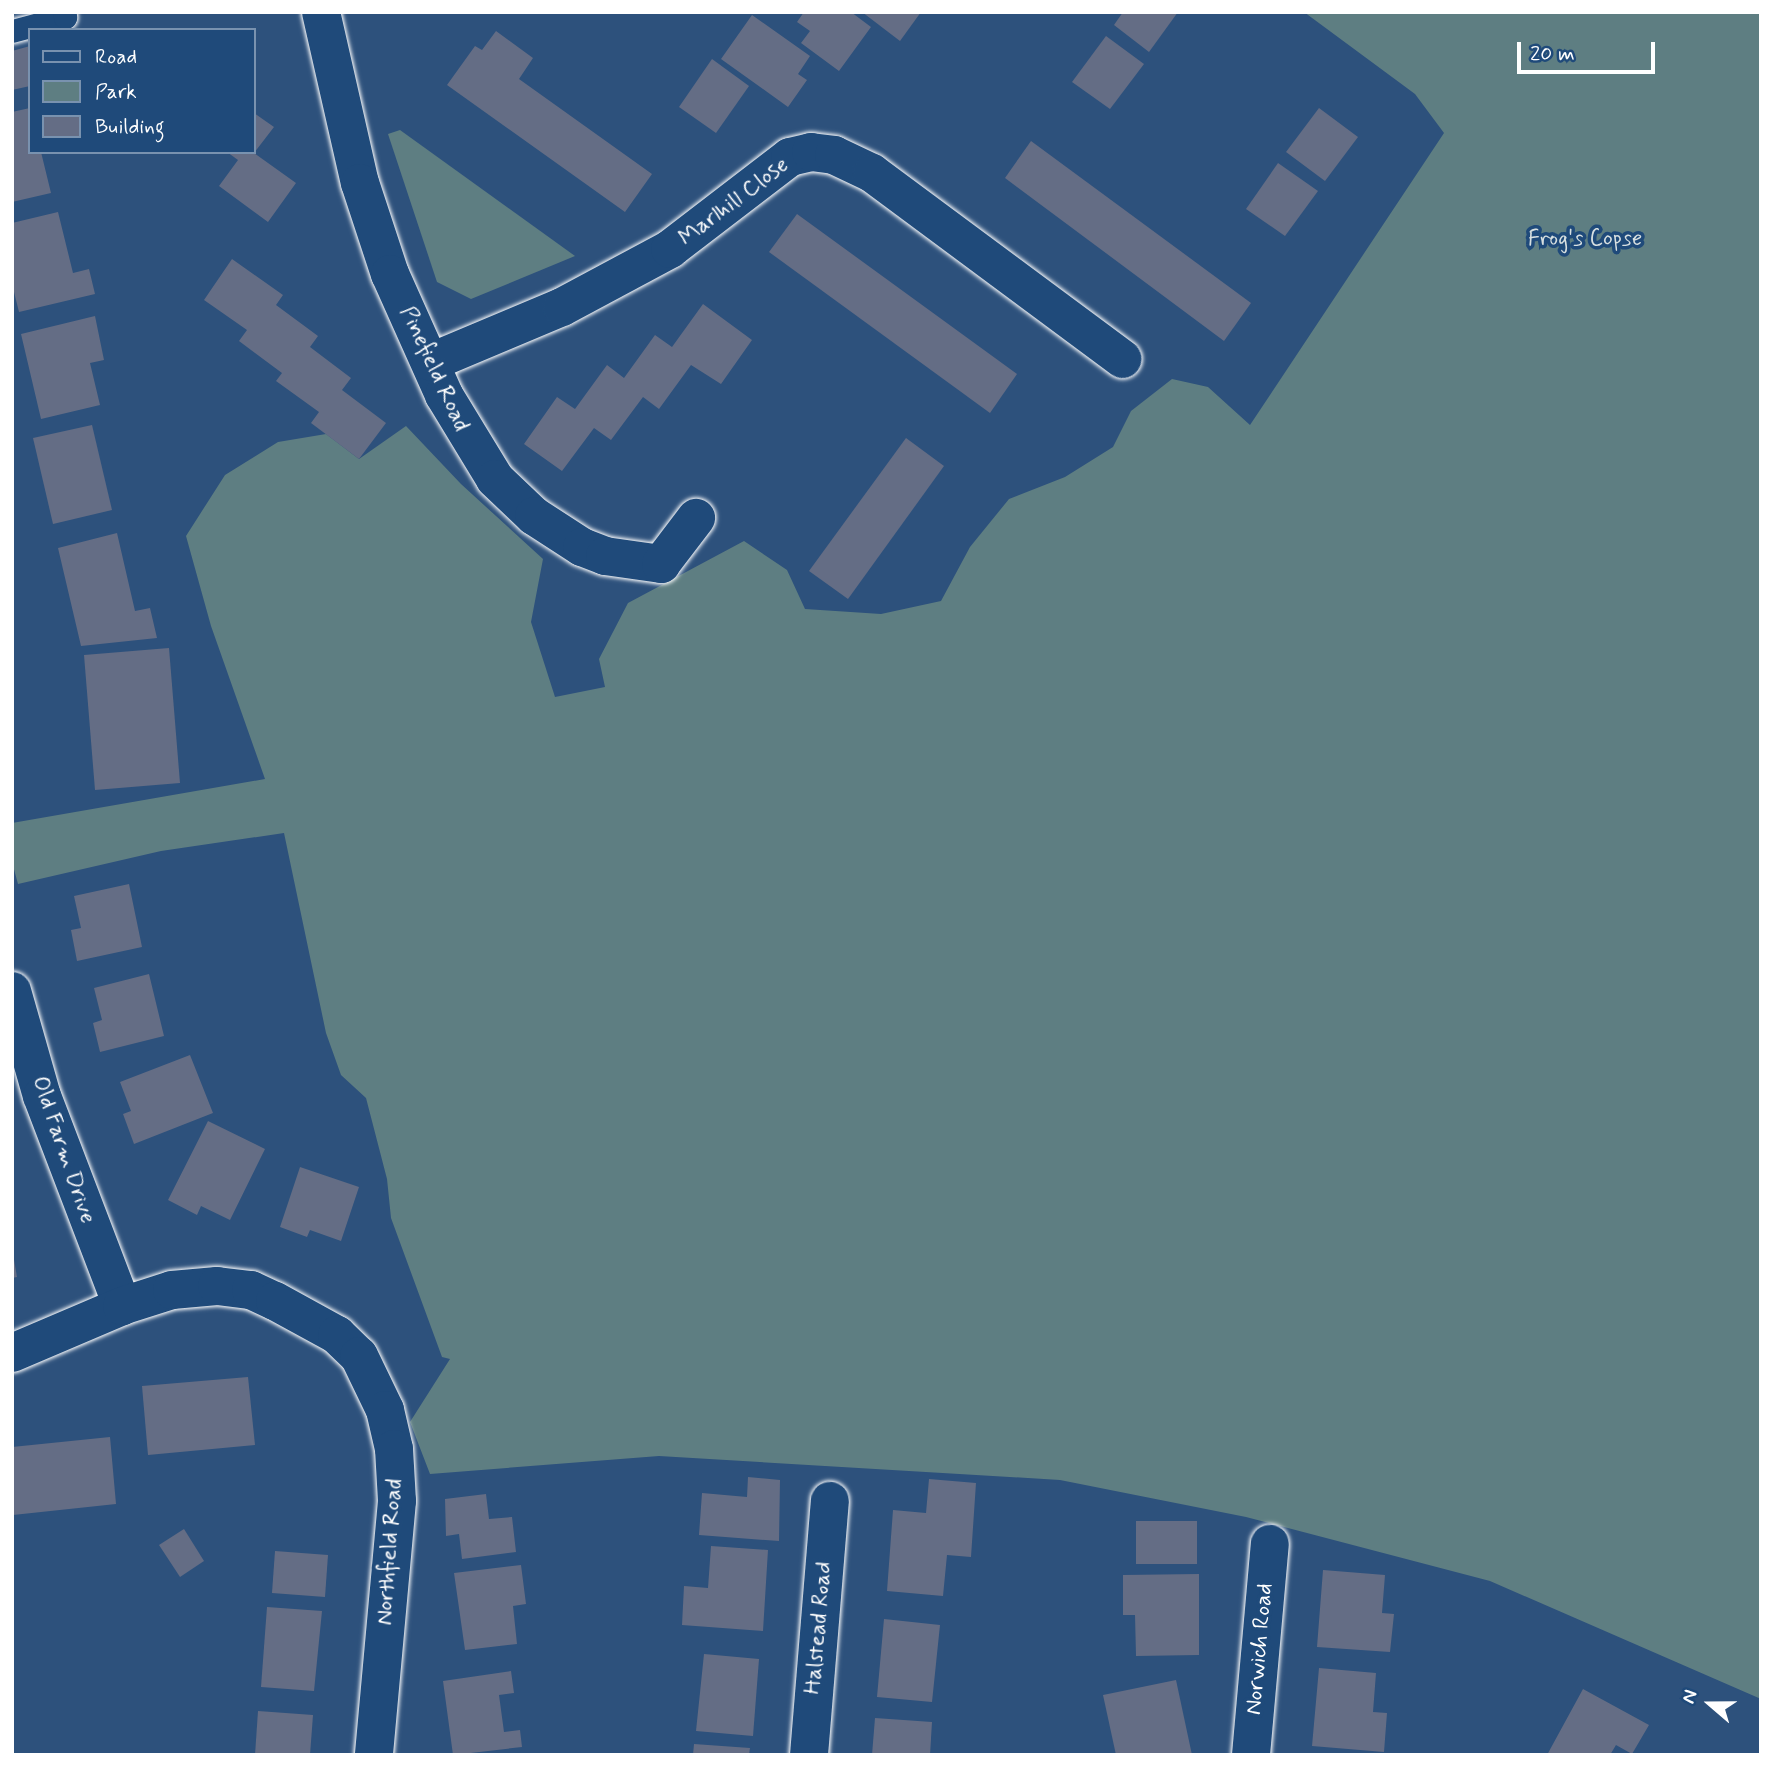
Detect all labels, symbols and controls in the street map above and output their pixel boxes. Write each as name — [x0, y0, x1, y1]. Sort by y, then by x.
legend — [28, 28, 256, 154]
scale bar — [1521, 28, 1659, 72]
text: 20 m — [1530, 40, 1575, 68]
text: Road — [95, 43, 137, 71]
text: Park — [95, 78, 137, 106]
text: Building — [95, 113, 165, 141]
street label: Marlhill Close — [674, 152, 794, 252]
park label: Frog's Copse — [1526, 225, 1644, 253]
street label: Pinefield Road — [393, 303, 475, 435]
street label: Old Farm Drive — [25, 1073, 101, 1227]
street label: Northfield Road — [371, 1478, 409, 1626]
street label: Halstead Road — [799, 1560, 839, 1696]
street label: Norwich Road — [1240, 1582, 1280, 1716]
north arrow — [1675, 1669, 1745, 1739]
text: N — [1676, 1686, 1704, 1707]

